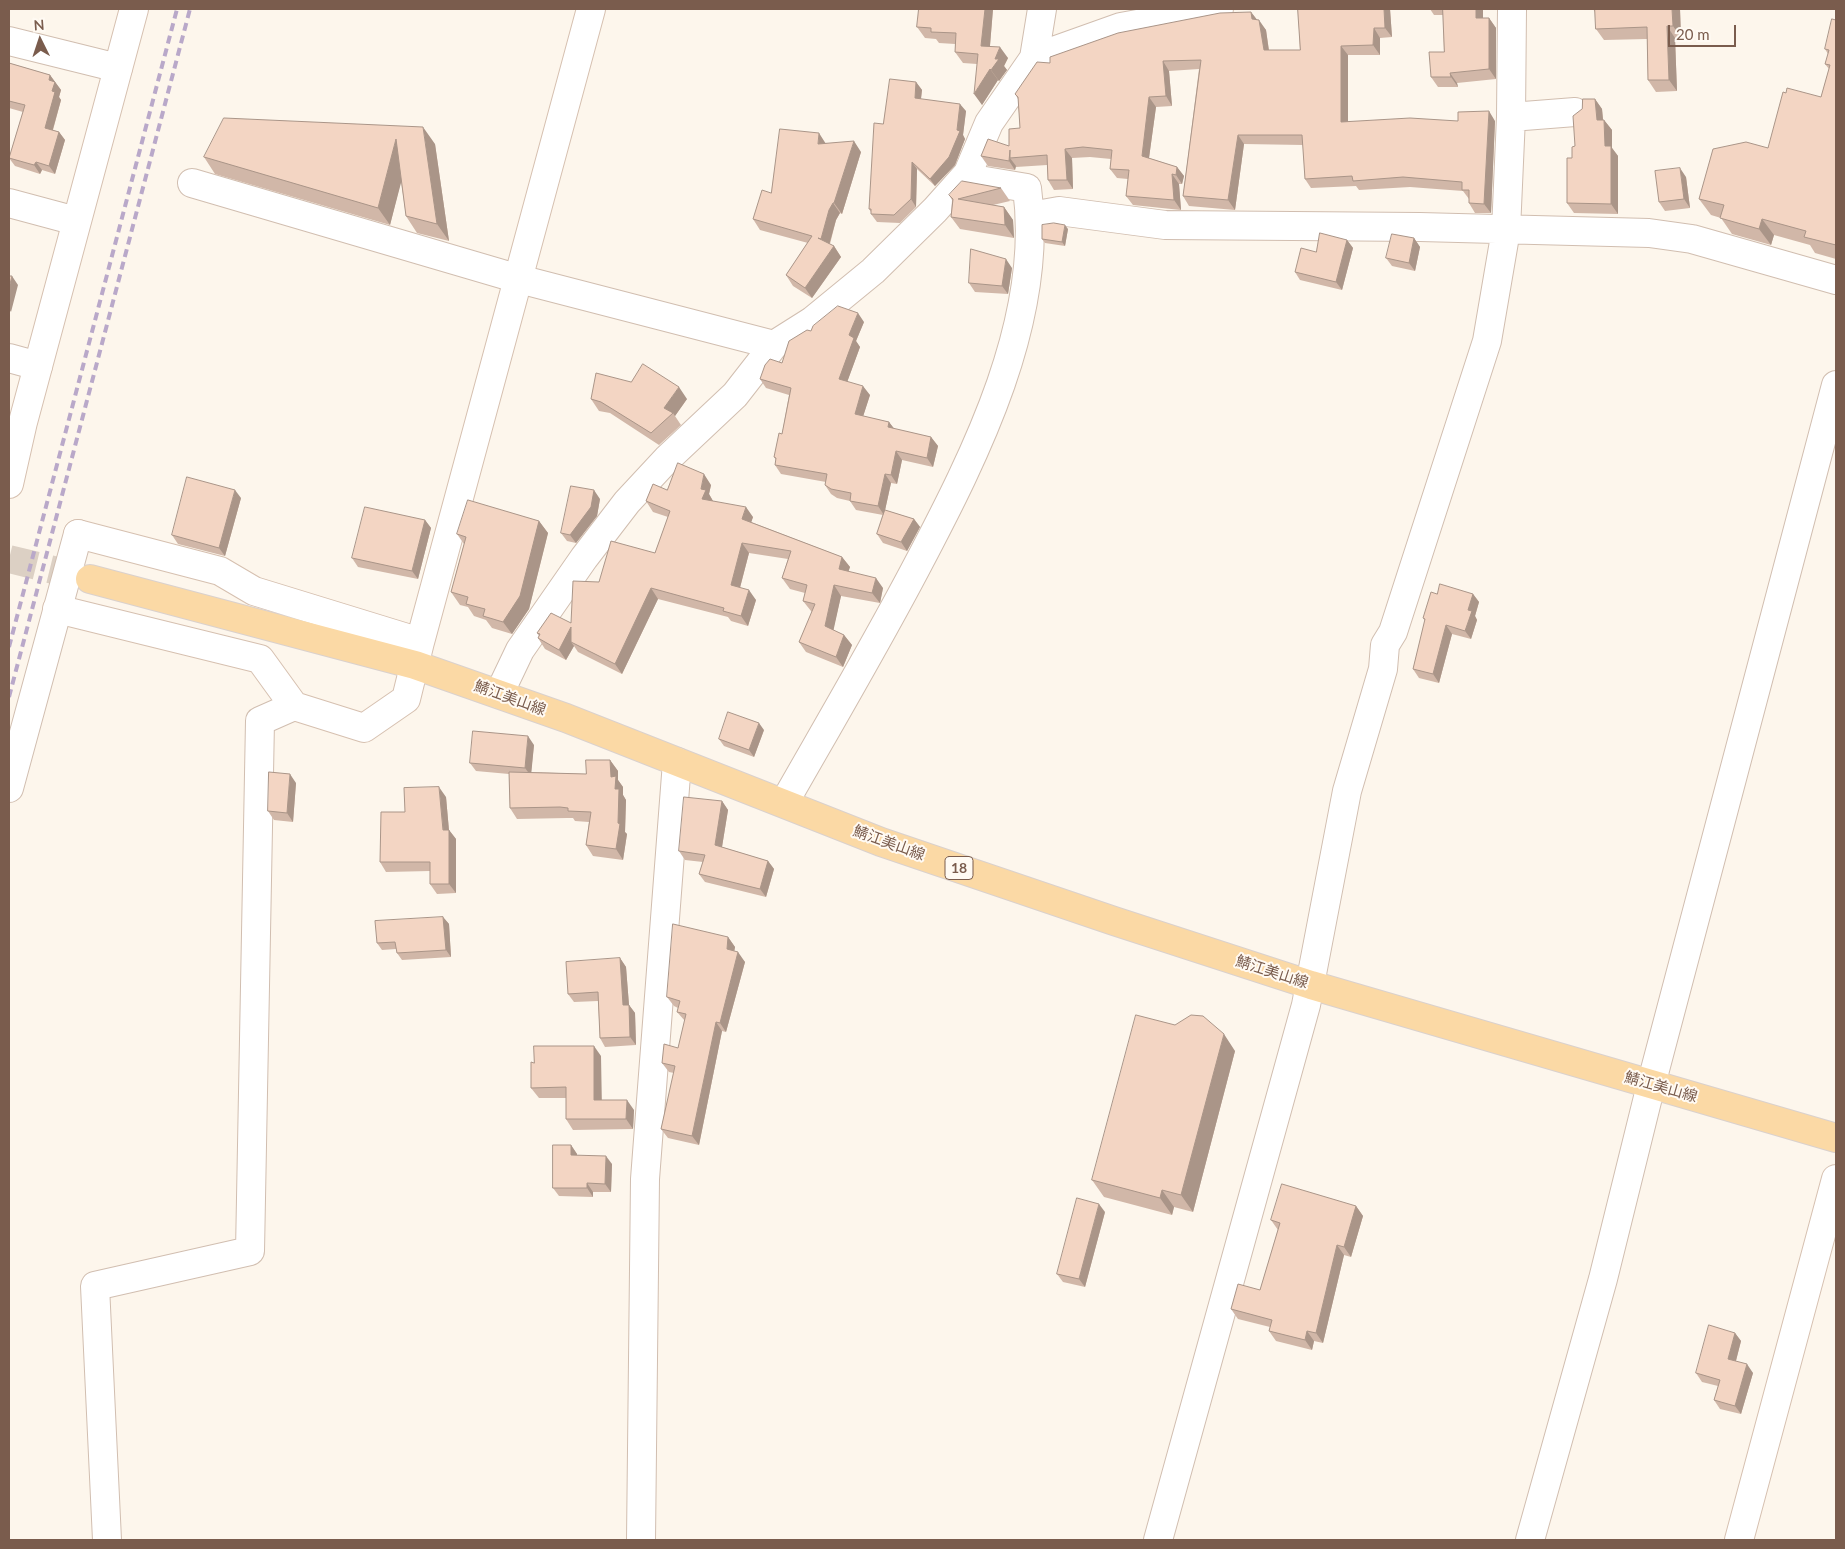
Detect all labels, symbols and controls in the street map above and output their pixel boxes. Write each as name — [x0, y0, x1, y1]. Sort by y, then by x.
north arrow — [15, 15, 65, 65]
scale bar — [1670, 15, 1738, 47]
text: N — [33, 16, 45, 33]
text: 20 m — [1676, 25, 1710, 43]
street label: 鯖江美山線 — [472, 677, 548, 719]
street label: 鯖江美山線 — [851, 822, 927, 864]
road number: 18 — [945, 856, 973, 880]
street label: 鯖江美山線 — [1234, 952, 1310, 992]
street label: 鯖江美山線 — [1622, 1068, 1700, 1106]

